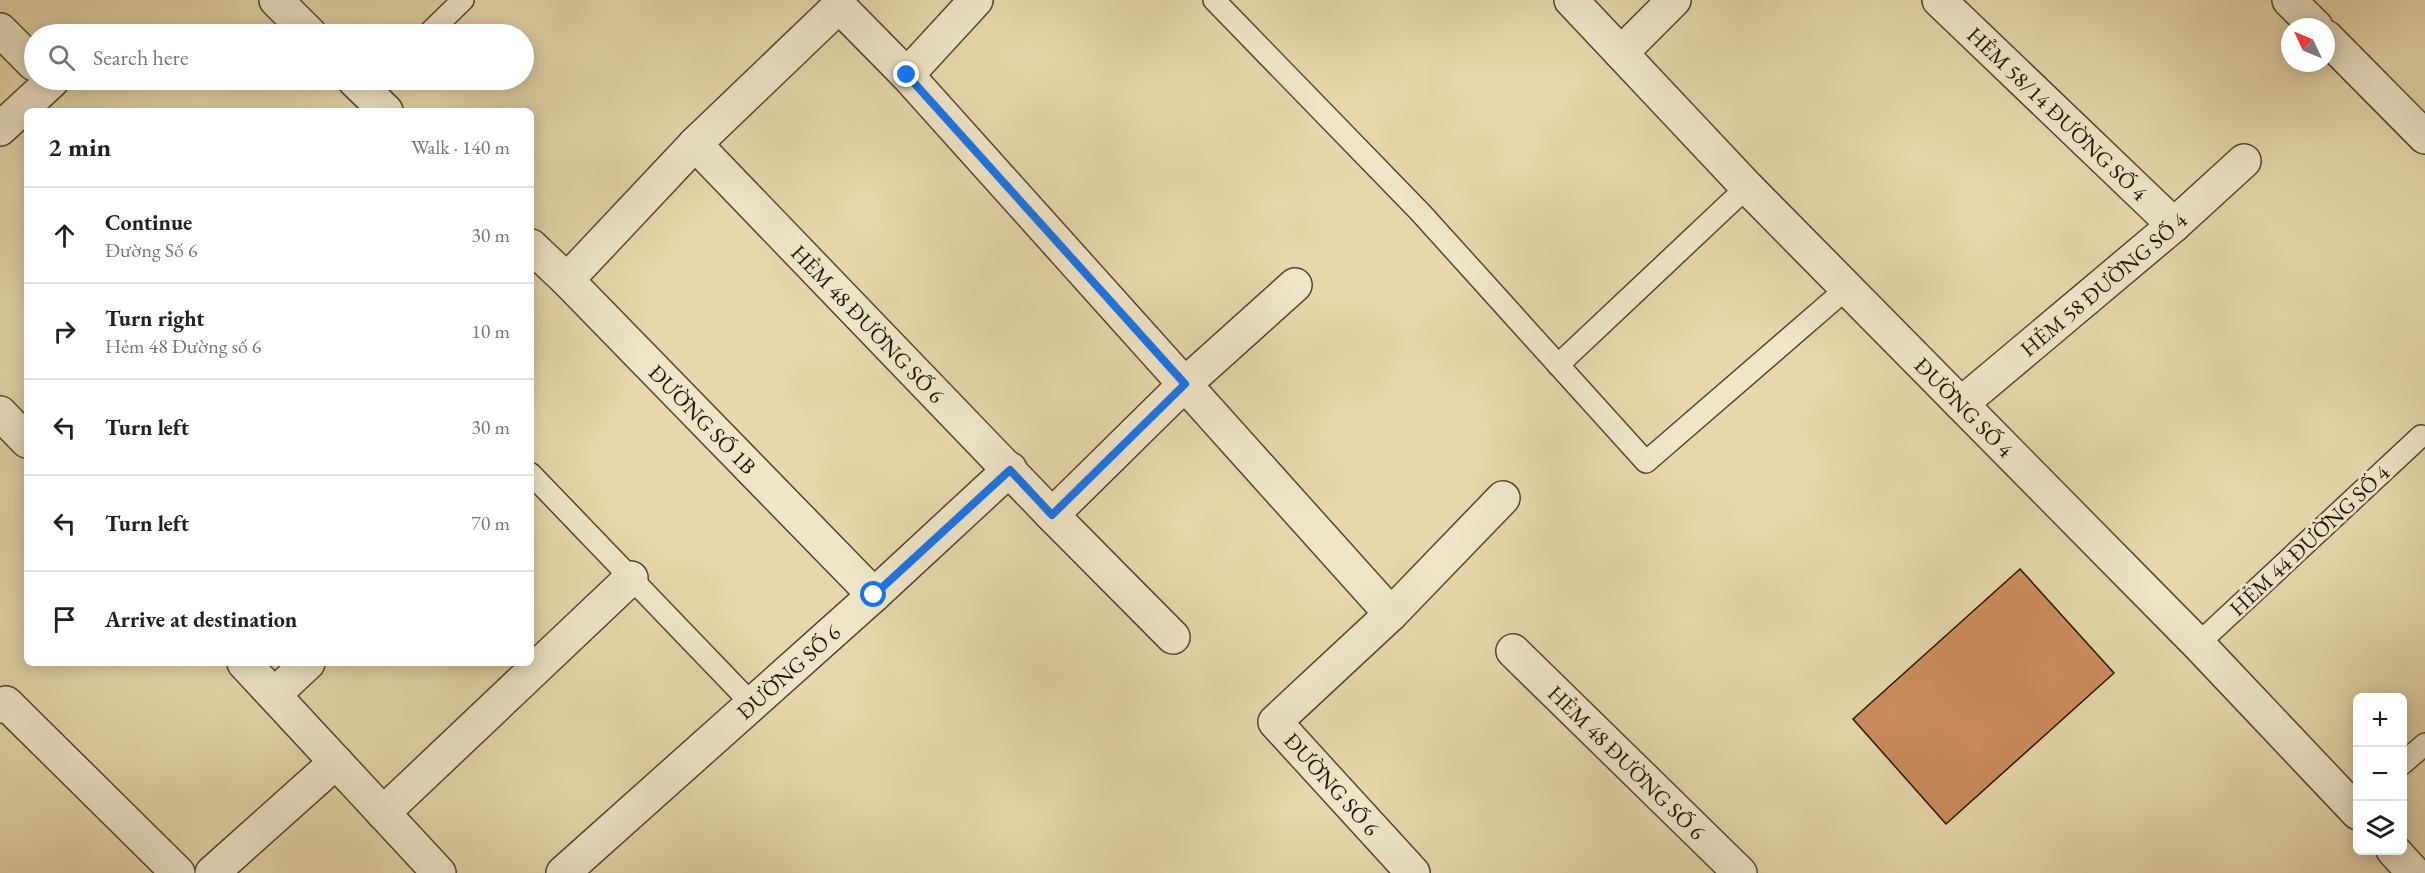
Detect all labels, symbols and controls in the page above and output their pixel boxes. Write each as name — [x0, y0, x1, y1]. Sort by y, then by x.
north arrow — [2281, 18, 2335, 72]
street label: HẺM 58/14 ĐƯỜNG SỐ 4 — [1961, 21, 2154, 207]
search box — [24, 24, 534, 90]
icon: search — [45, 41, 78, 74]
text: Search here — [93, 43, 188, 72]
route end — [893, 61, 919, 87]
text: 2 min — [48, 130, 111, 164]
text: Walk · 140 m — [411, 134, 510, 160]
street label: HẺM 58 ĐƯỜNG SỐ 4 — [2014, 206, 2194, 363]
text: Continue — [105, 208, 192, 237]
icon: ahead — [48, 219, 81, 252]
text: 30 m — [471, 222, 510, 248]
text: Đường Số 6 — [105, 237, 197, 263]
street label: HẺM 48 ĐƯỜNG SỐ 6 — [784, 238, 951, 410]
text: Turn right — [105, 304, 204, 333]
icon: right — [48, 315, 81, 348]
text: 10 m — [471, 318, 510, 344]
text: Hẻm 48 Đường số 6 — [105, 333, 261, 359]
street label: ĐƯỜNG SỐ 4 — [1908, 351, 2020, 464]
street label: ĐƯỜNG SỐ 1B — [642, 358, 763, 481]
icon: left — [48, 411, 81, 444]
text: Turn left — [105, 413, 189, 442]
text: 30 m — [471, 414, 510, 440]
street label: HẺM 44 ĐƯỜNG SỐ 4 — [2223, 458, 2396, 622]
icon: left — [48, 507, 81, 540]
text: Turn left — [105, 509, 189, 538]
text: 70 m — [471, 510, 510, 536]
route start — [860, 581, 886, 607]
icon: arrive — [48, 603, 81, 636]
text: Arrive at destination — [105, 605, 297, 634]
street label: ĐƯỜNG SỐ 6 — [731, 618, 847, 726]
street label: HẺM 48 ĐƯỜNG SỐ 6 — [1541, 679, 1712, 846]
map controls — [2353, 693, 2407, 855]
button: + — [2353, 693, 2407, 747]
street label: ĐƯỜNG SỐ 6 — [1278, 727, 1386, 842]
button: − — [2353, 747, 2407, 801]
button: layers — [2353, 801, 2407, 855]

